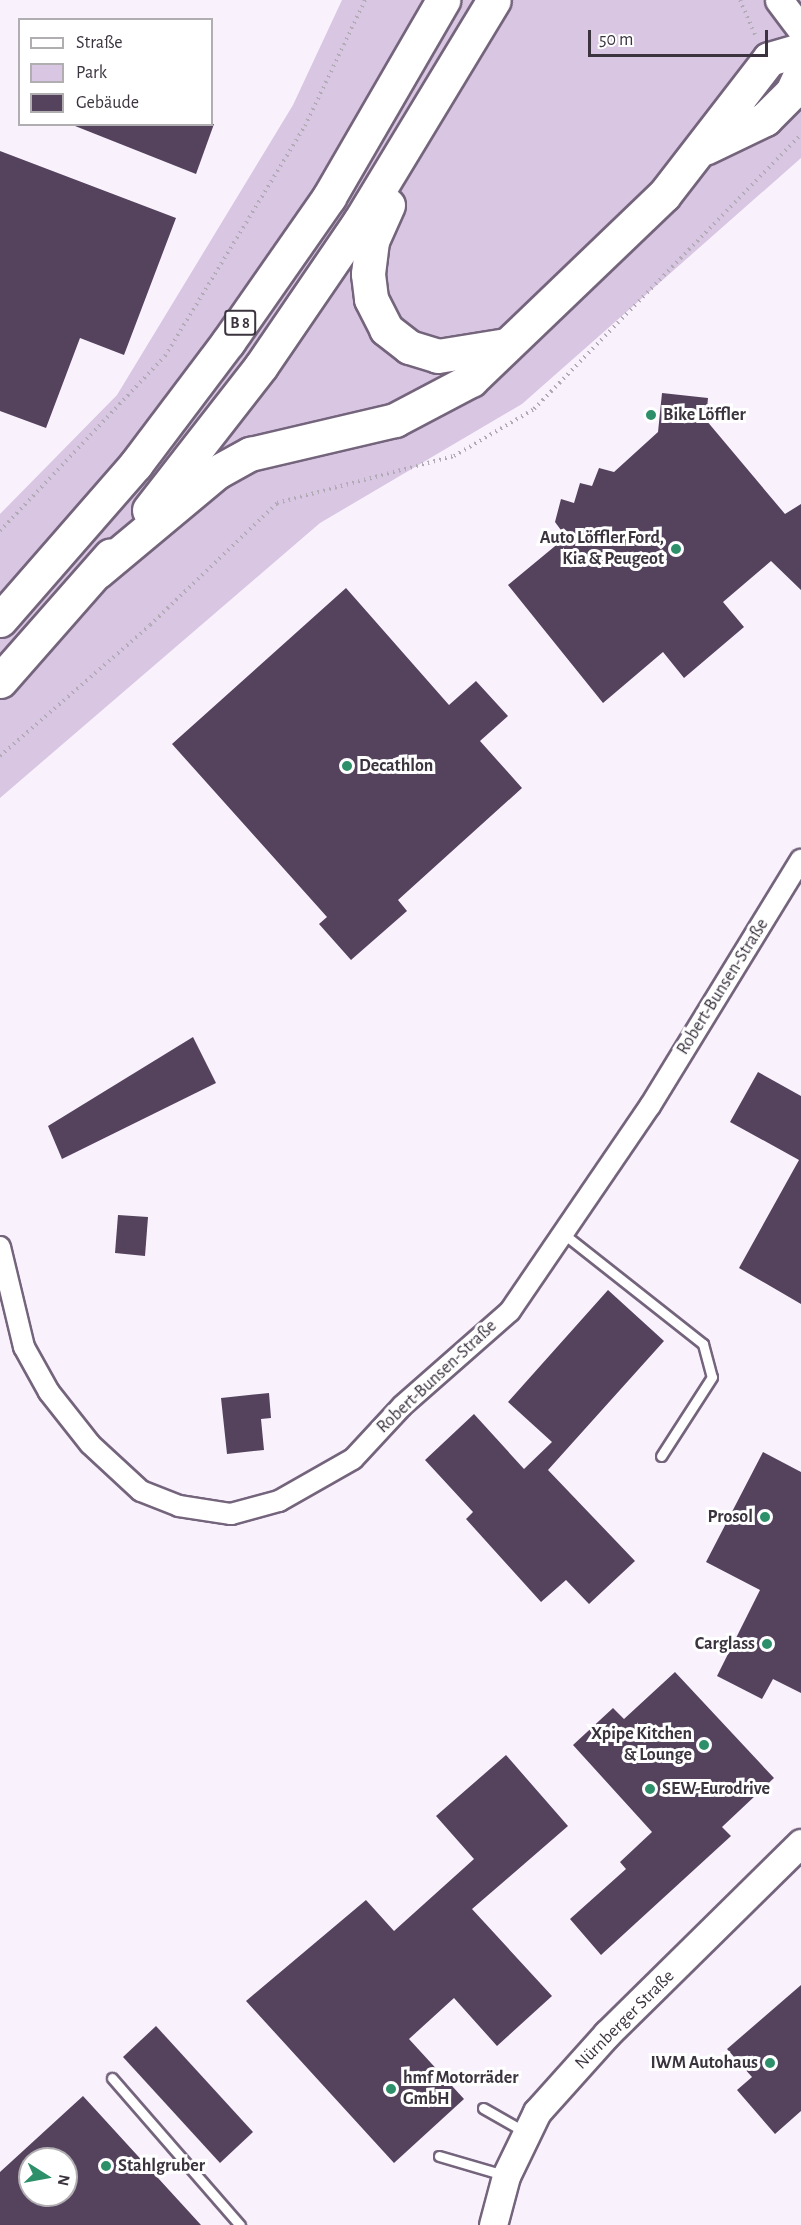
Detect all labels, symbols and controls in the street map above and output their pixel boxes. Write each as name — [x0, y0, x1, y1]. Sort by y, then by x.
legend — [18, 18, 213, 126]
scale bar — [591, 18, 771, 56]
text: 50 m — [599, 31, 633, 49]
text: Straße — [76, 34, 122, 52]
text: Park — [76, 64, 107, 82]
text: Gebäude — [76, 94, 139, 112]
road number: B 8 — [224, 310, 256, 336]
place label: Bike Löffler — [663, 404, 746, 426]
marker: Bike Löffler — [644, 408, 658, 422]
place label: Auto Löffler Ford, Kia & Peugeot — [540, 528, 664, 570]
marker: Auto Löffler Ford, Kia & Peugeot — [669, 542, 683, 556]
place label: Decathlon — [359, 755, 433, 777]
marker: Decathlon — [340, 759, 354, 773]
street label: Robert-Bunsen-Straße — [672, 915, 774, 1059]
street label: Robert-Bunsen-Straße — [373, 1316, 501, 1438]
place label: Prosol — [707, 1506, 753, 1528]
marker: Prosol — [758, 1510, 772, 1524]
place label: Carglass — [695, 1633, 755, 1655]
marker: Carglass — [760, 1637, 774, 1651]
place label: Xpipe Kitchen & Lounge — [591, 1724, 692, 1766]
marker: Xpipe Kitchen & Lounge — [697, 1738, 711, 1752]
place label: SEW-Eurodrive — [662, 1778, 770, 1800]
marker: SEW-Eurodrive — [643, 1782, 657, 1796]
street label: Nürnberger Straße — [571, 1966, 679, 2074]
place label: IWM Autohaus — [650, 2052, 758, 2074]
marker: IWM Autohaus — [763, 2056, 777, 2070]
place label: hmf Motorräder GmbH — [403, 2068, 518, 2110]
marker: hmf Motorräder GmbH — [384, 2082, 398, 2096]
north arrow — [18, 2147, 78, 2207]
place label: Stahlgruber — [118, 2155, 205, 2177]
marker: Stahlgruber — [99, 2159, 113, 2173]
text: N — [55, 2173, 73, 2187]

